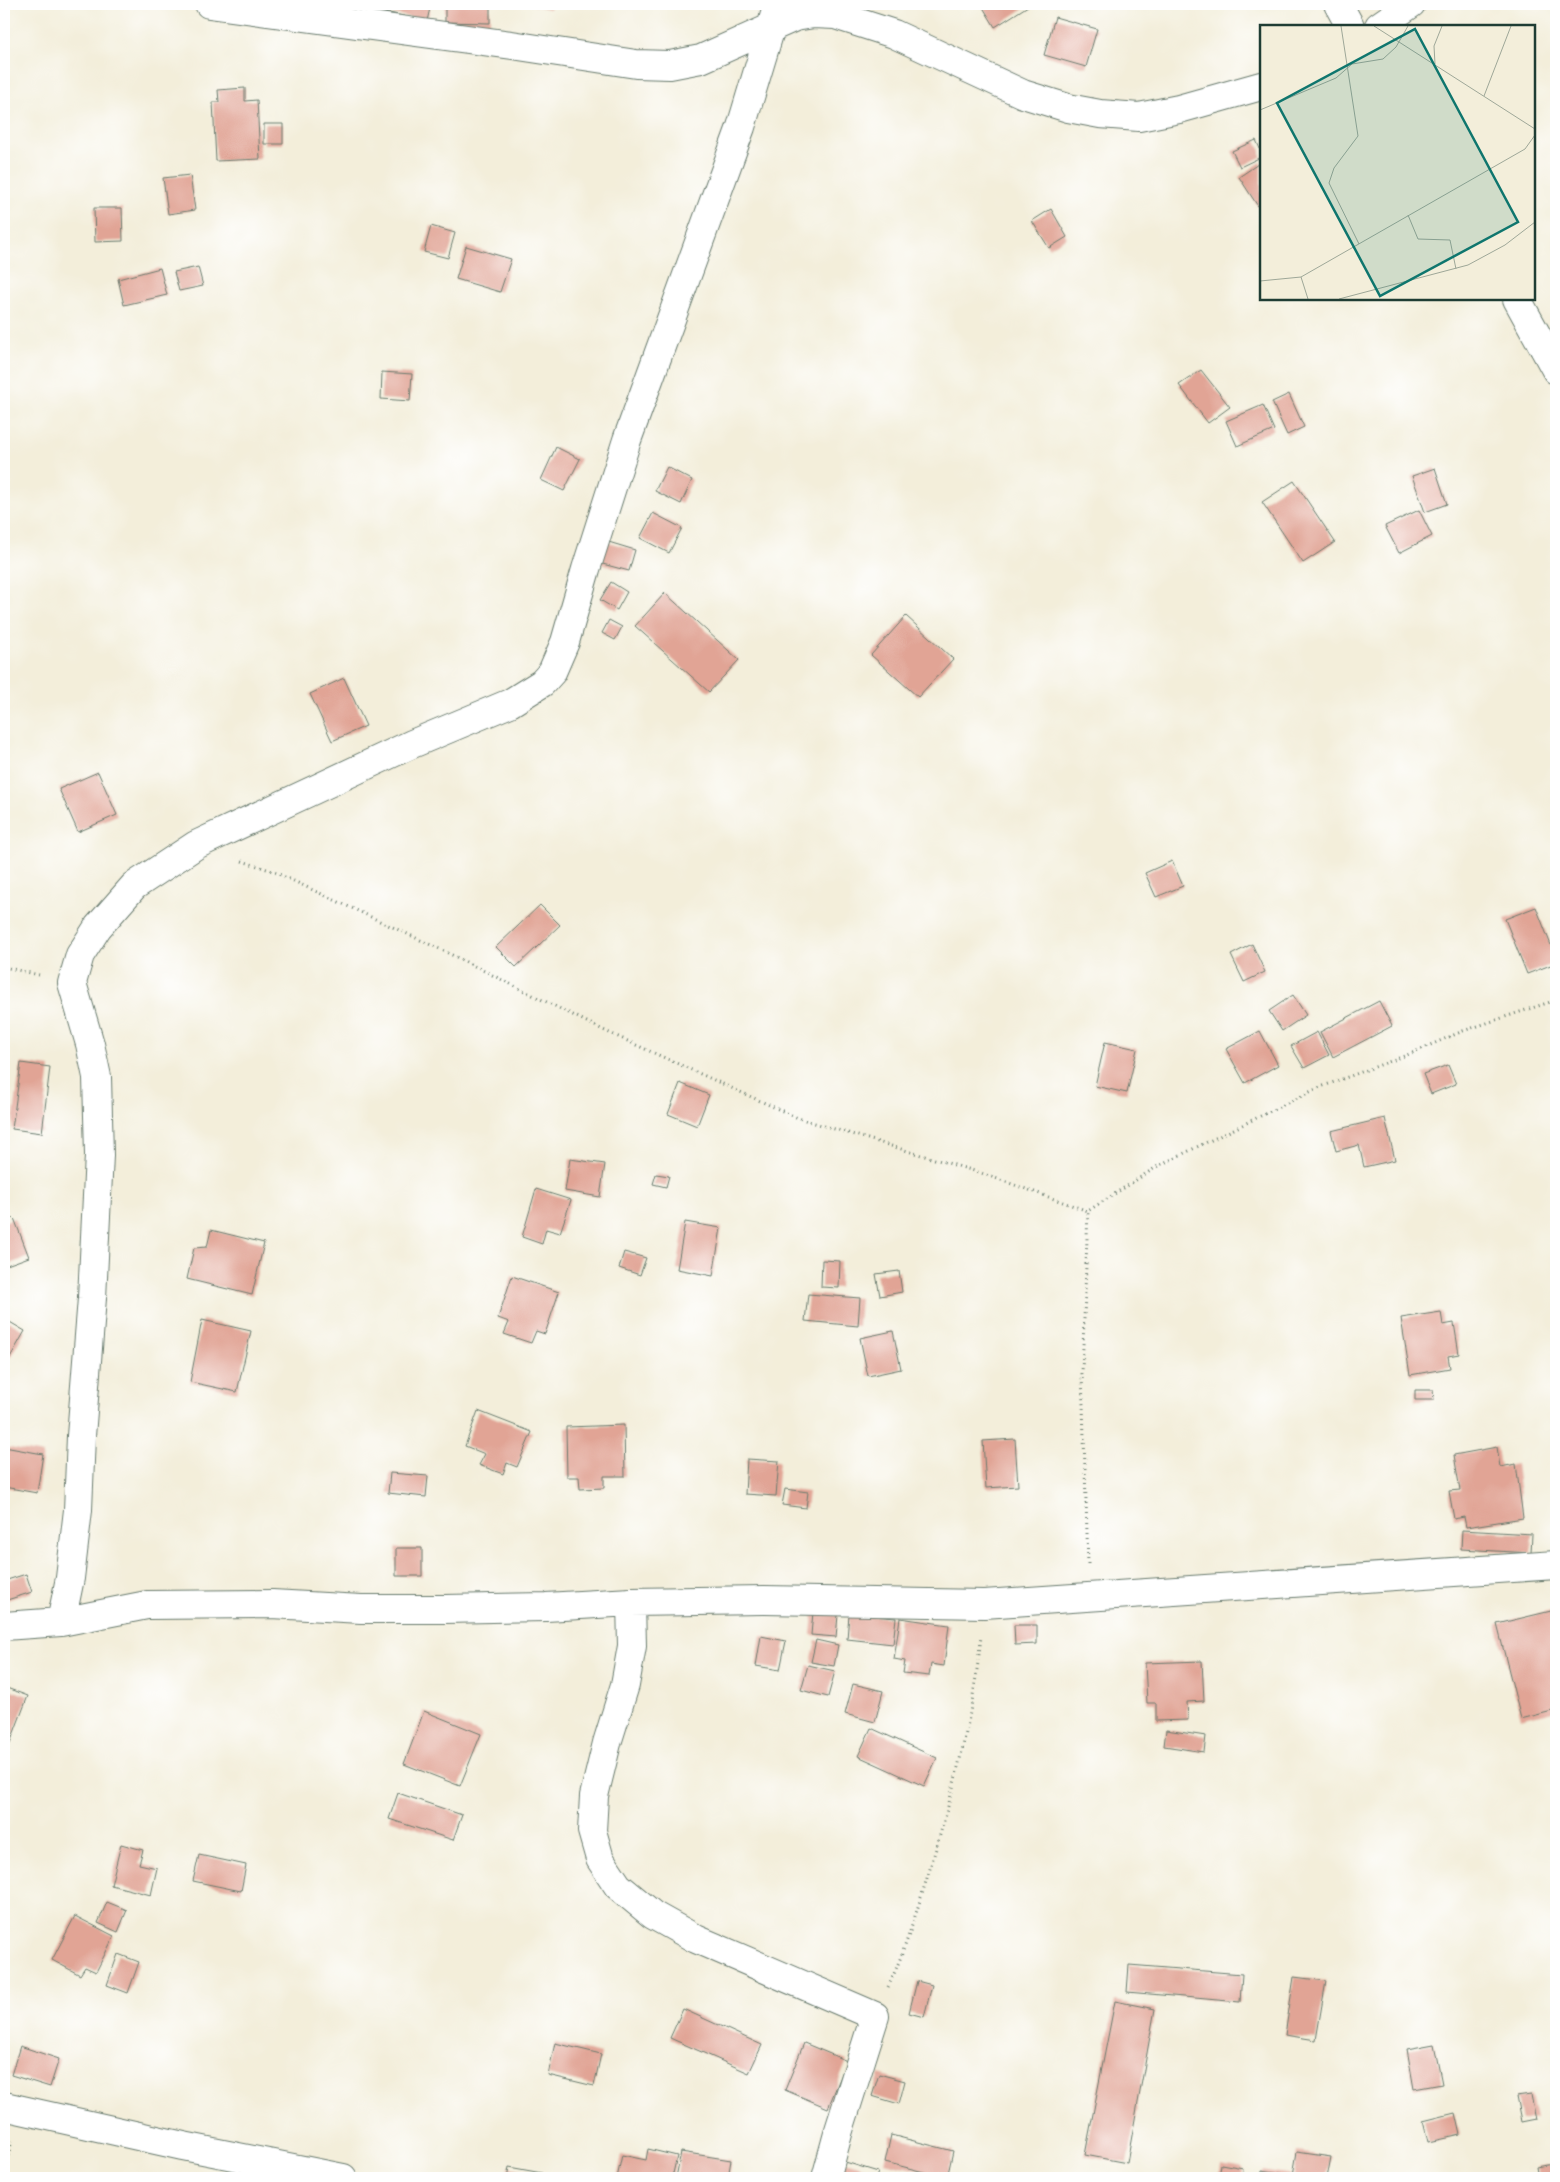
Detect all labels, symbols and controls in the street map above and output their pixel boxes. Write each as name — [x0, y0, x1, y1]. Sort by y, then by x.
inset map — [1260, 25, 1535, 300]

